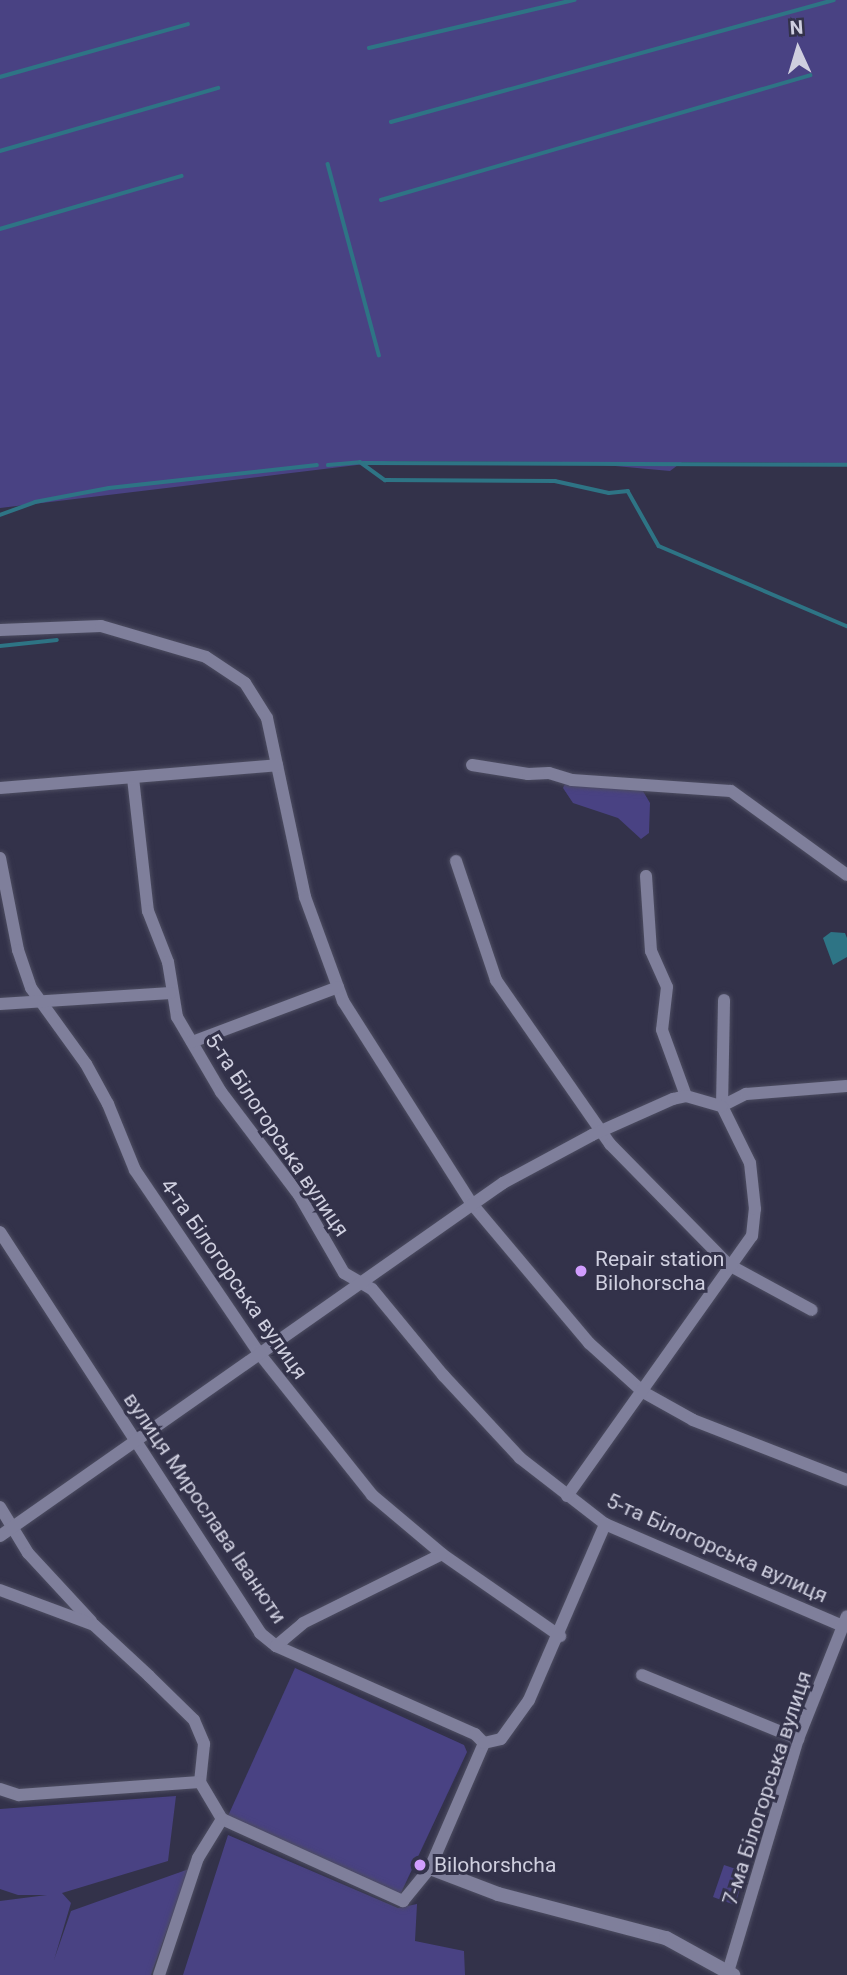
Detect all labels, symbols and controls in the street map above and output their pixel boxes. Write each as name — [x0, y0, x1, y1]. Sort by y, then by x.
north arrow — [763, 14, 833, 84]
text: N — [789, 16, 804, 39]
street label: 5-та Білогорська вулиця — [200, 1029, 354, 1241]
street label: 4-та Білогорська вулиця — [155, 1174, 313, 1384]
place label: Repair station Bilohorscha — [595, 1246, 724, 1296]
marker: Repair station Bilohorscha — [573, 1263, 589, 1279]
street label: вулиця Мирослава Іванюти — [118, 1388, 292, 1628]
street label: 5-та Білогорська вулиця — [603, 1488, 831, 1608]
street label: 7-ма Білогорська вулиця — [717, 1668, 817, 1908]
place label: Bilohorshcha — [434, 1852, 556, 1878]
marker: Bilohorshcha — [412, 1857, 428, 1873]

